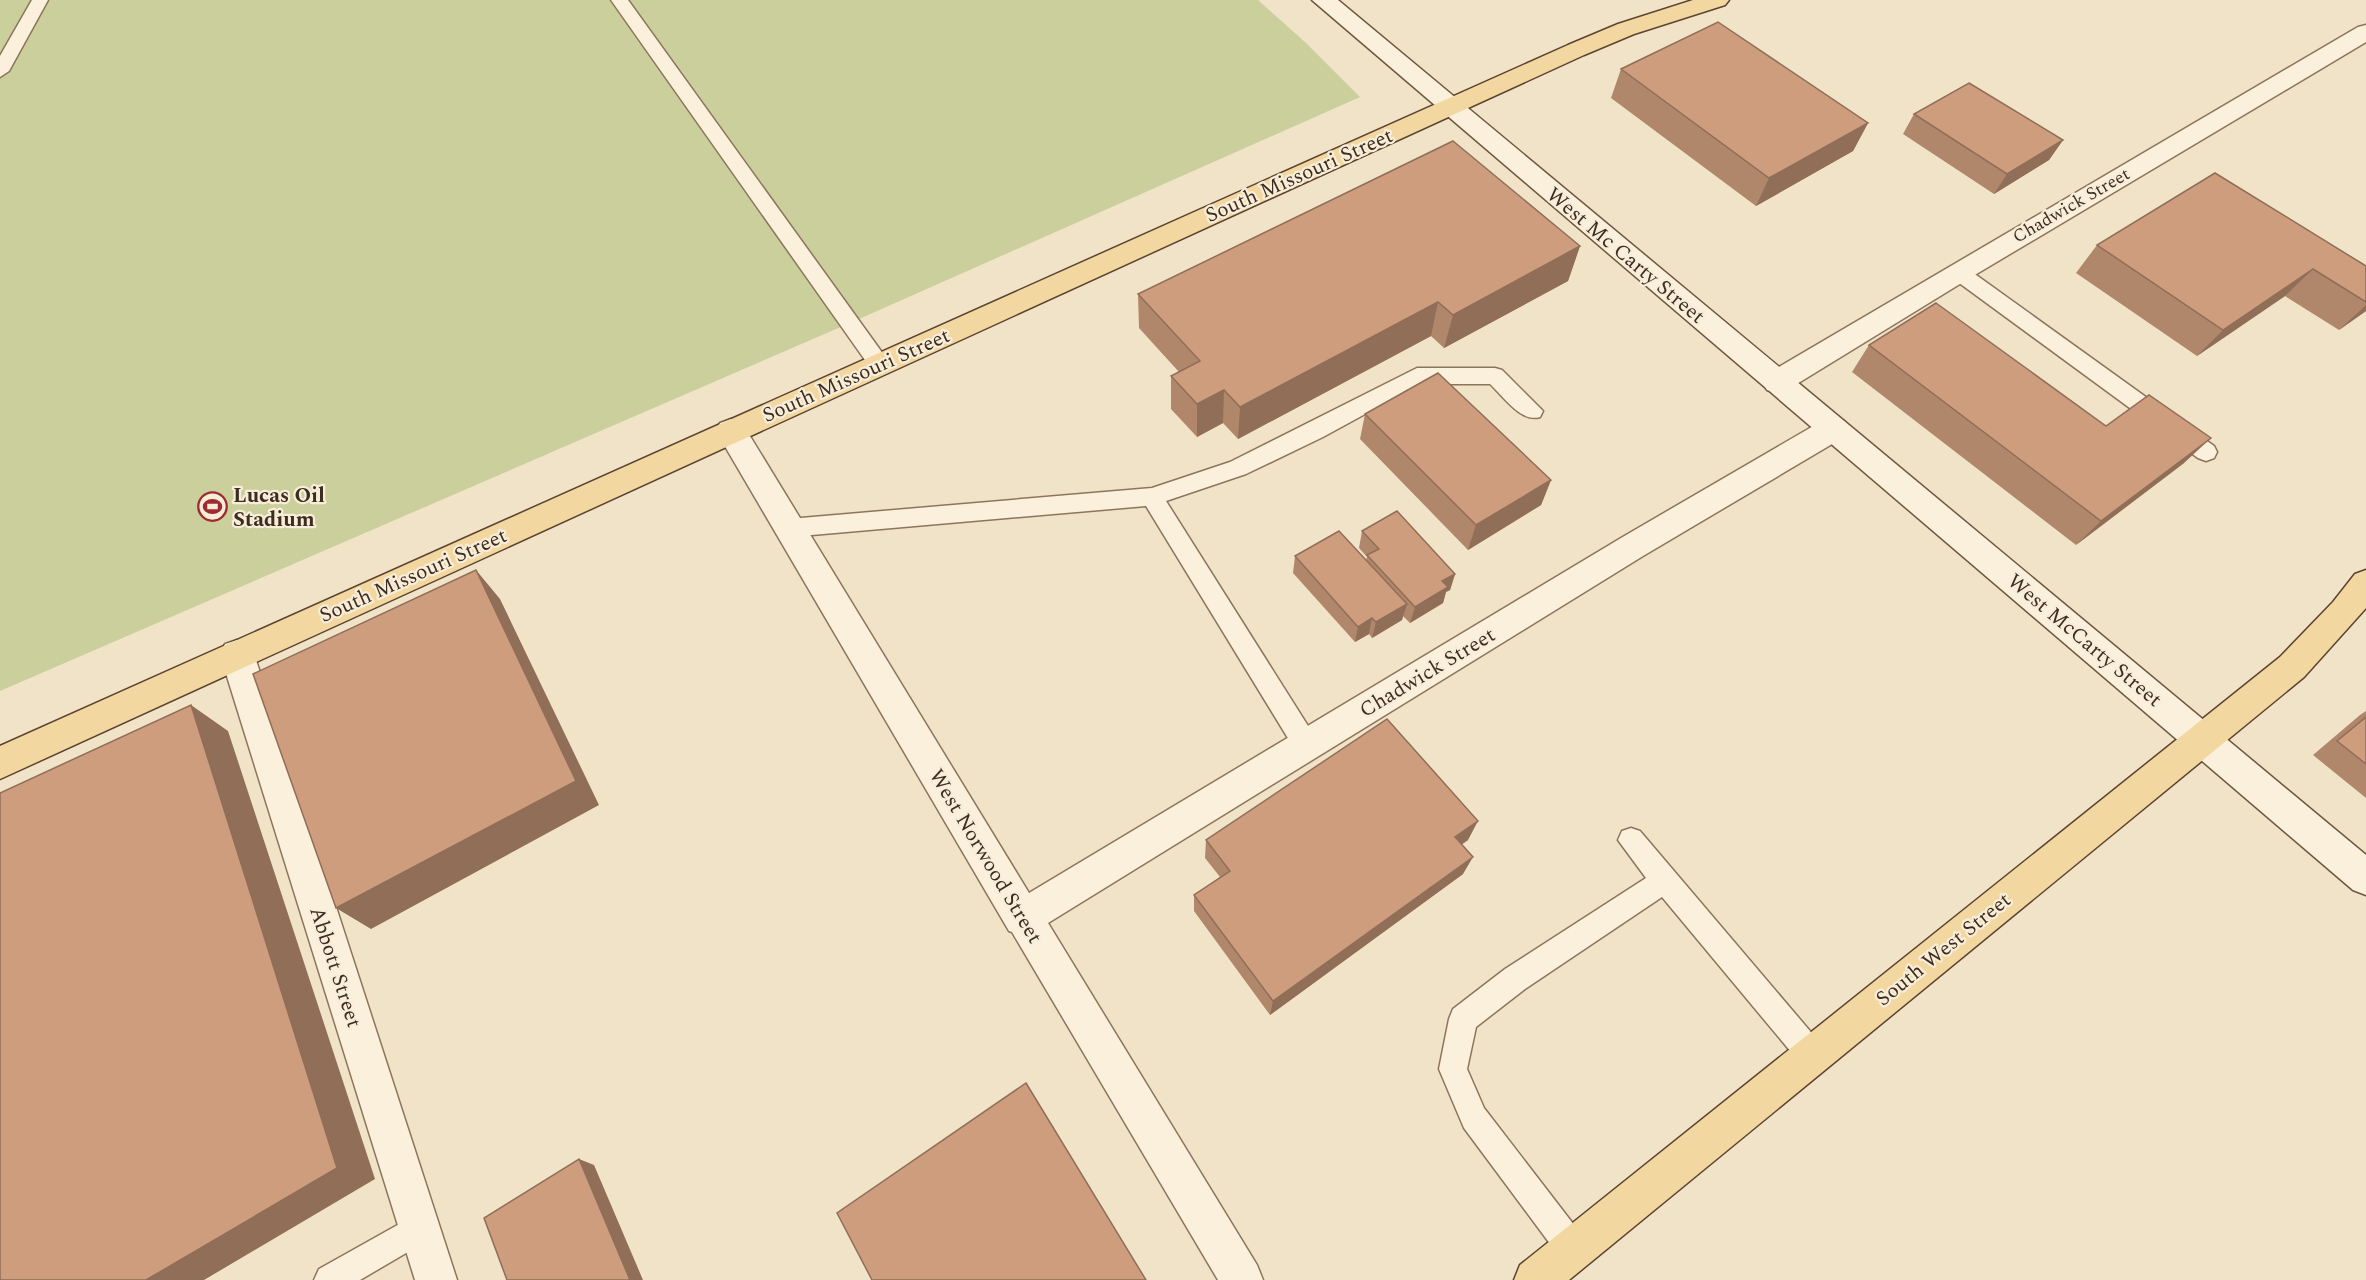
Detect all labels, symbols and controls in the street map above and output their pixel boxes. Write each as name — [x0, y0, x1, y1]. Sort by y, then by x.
street label: South Missouri Street — [1200, 120, 1398, 232]
street label: Chadwick Street — [2007, 161, 2135, 250]
street label: West Mc Carty Street — [1539, 180, 1712, 332]
street label: South Missouri Street — [757, 320, 955, 432]
place label: Lucas Oil Stadium — [233, 480, 325, 536]
sports icon: Lucas Oil Stadium — [196, 491, 228, 523]
street label: South Missouri Street — [314, 520, 512, 632]
street label: West McCarty Street — [2000, 566, 2169, 715]
street label: Chadwick Street — [1353, 620, 1502, 726]
street label: West Norwood Street — [920, 763, 1050, 950]
street label: South West Street — [1869, 885, 2018, 1015]
street label: Abbott Street — [300, 903, 370, 1032]

